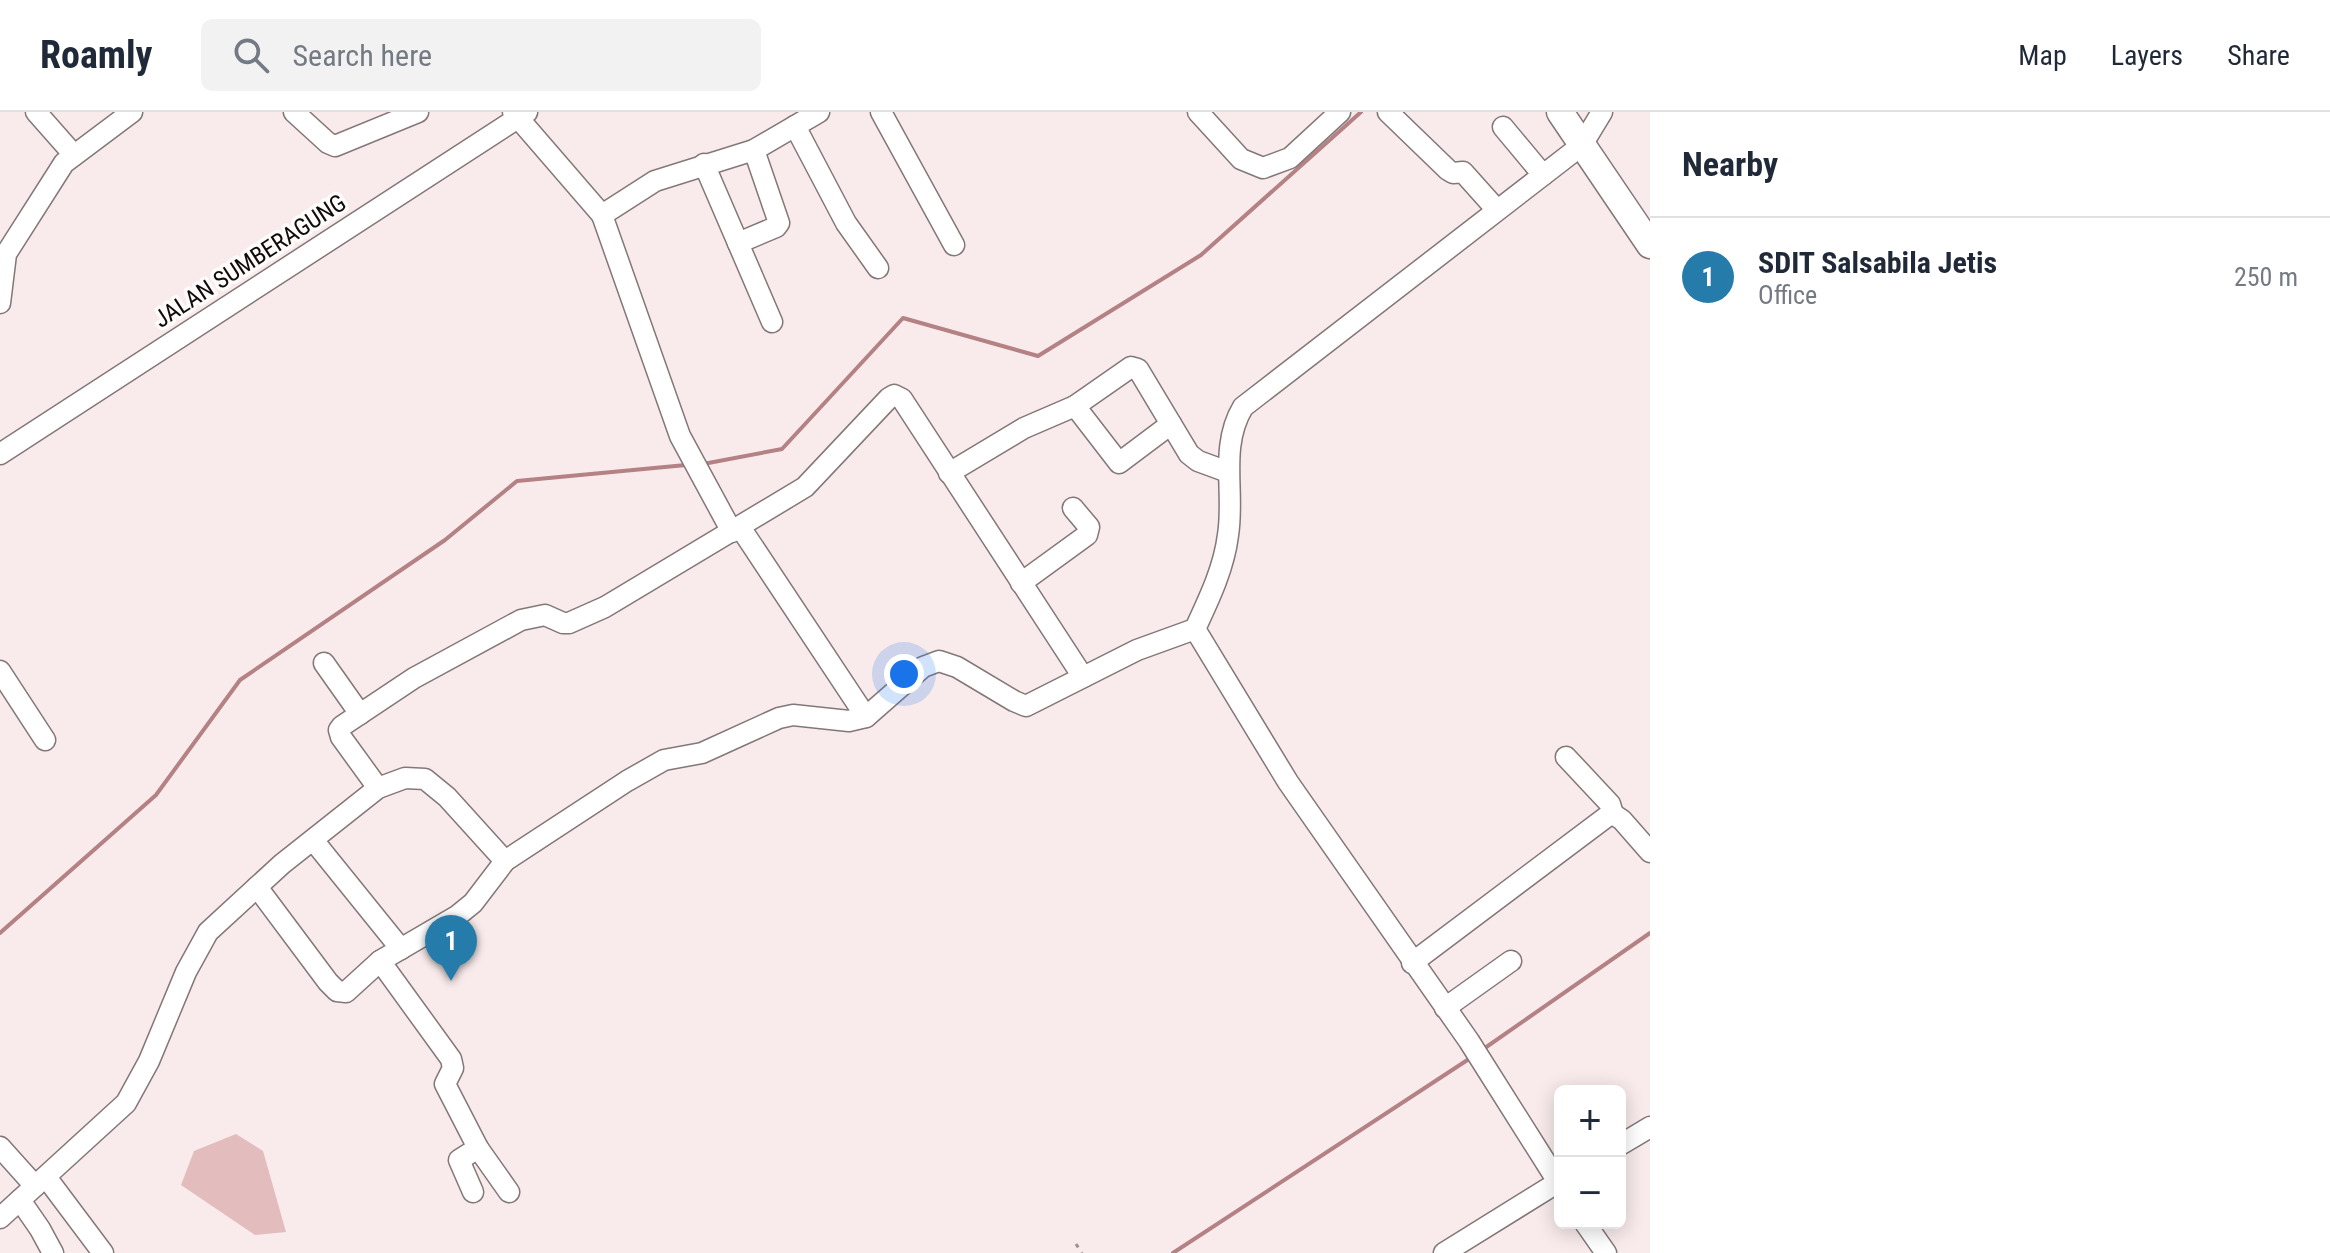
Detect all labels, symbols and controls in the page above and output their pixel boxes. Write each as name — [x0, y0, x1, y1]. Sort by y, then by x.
search box — [201, 19, 761, 91]
text: Roamly — [40, 33, 153, 77]
icon: search — [229, 33, 273, 77]
text: Search here — [293, 38, 432, 73]
text: Map — [2018, 39, 2067, 72]
text: Layers — [2111, 39, 2183, 72]
text: Share — [2227, 39, 2290, 72]
text: Nearby — [1682, 144, 1778, 184]
street label: JALAN SUMBERAGUNG — [149, 188, 351, 334]
text: SDIT Salsabila Jetis — [1758, 245, 1997, 280]
text: 1 — [1701, 262, 1715, 292]
text: 250 m — [2234, 262, 2298, 292]
text: Office — [1758, 280, 1817, 310]
your location — [884, 654, 924, 694]
pin: 1 — [425, 915, 477, 981]
map controls — [1554, 1085, 1626, 1229]
button: + — [1554, 1085, 1626, 1157]
button: − — [1554, 1157, 1626, 1229]

